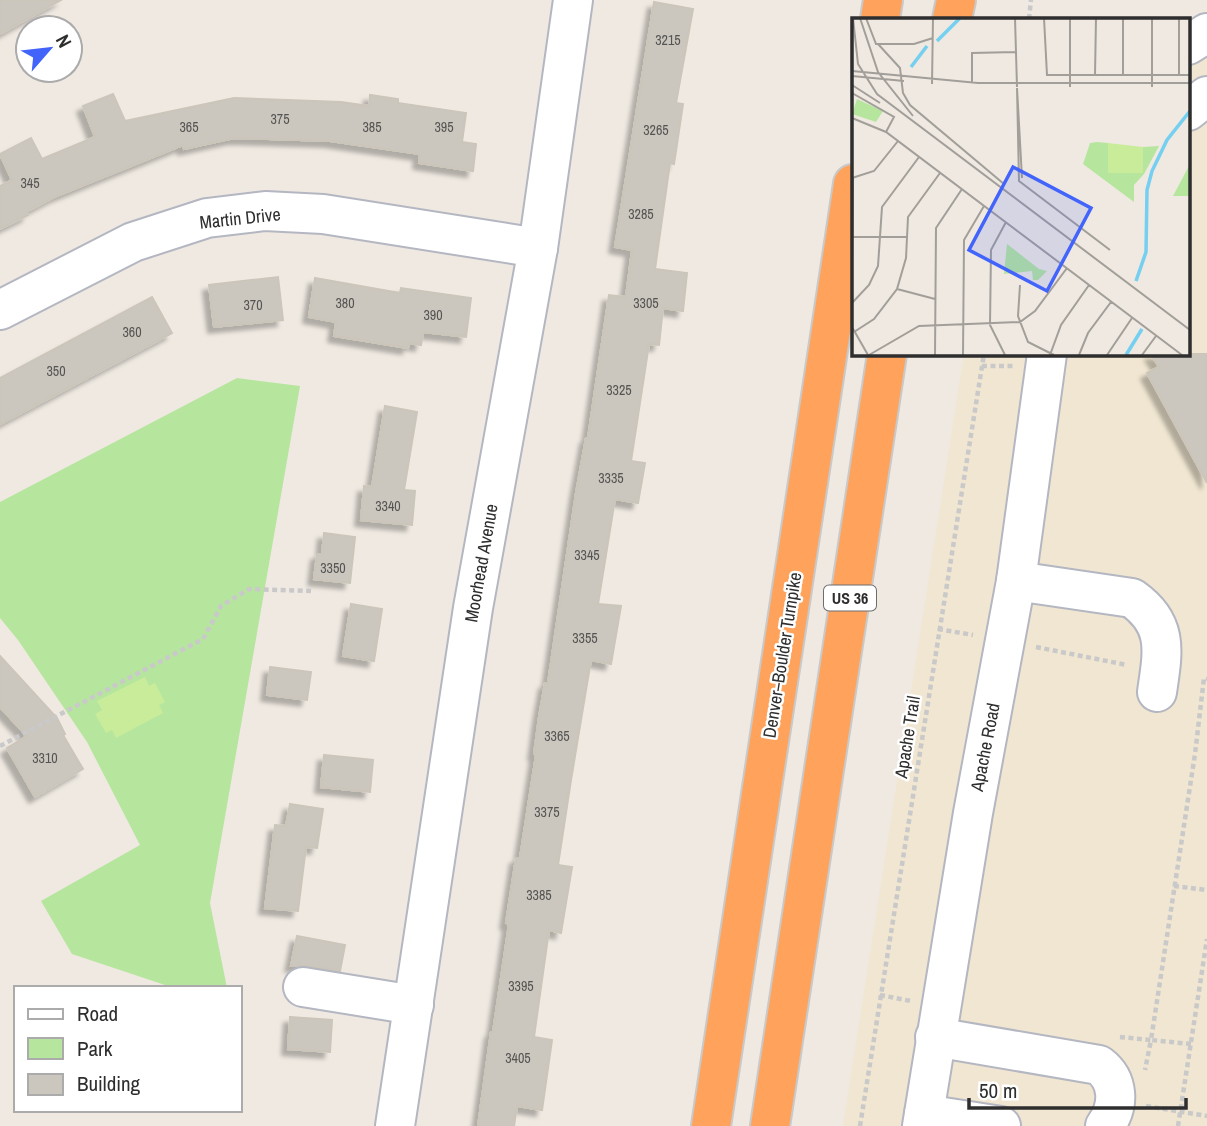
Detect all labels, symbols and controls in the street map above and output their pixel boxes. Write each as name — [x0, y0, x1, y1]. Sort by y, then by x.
north arrow — [14, 14, 84, 84]
inset map — [852, 18, 1190, 355]
text: N — [50, 30, 78, 52]
house number: 3215 — [655, 31, 681, 49]
house number: 375 — [270, 110, 290, 128]
house number: 365 — [179, 118, 199, 136]
house number: 385 — [362, 118, 382, 136]
house number: 395 — [434, 118, 454, 136]
house number: 3265 — [643, 121, 669, 139]
house number: 345 — [20, 174, 40, 192]
street label: Martin Drive — [198, 201, 282, 235]
house number: 3285 — [628, 205, 654, 223]
house number: 380 — [335, 294, 355, 312]
house number: 3305 — [633, 294, 659, 312]
house number: 370 — [243, 296, 263, 314]
house number: 390 — [423, 306, 443, 324]
house number: 360 — [122, 323, 142, 341]
house number: 350 — [46, 362, 66, 380]
house number: 3325 — [606, 381, 632, 399]
house number: 3335 — [598, 469, 624, 487]
house number: 3340 — [375, 497, 401, 515]
street label: Moorhead Avenue — [458, 502, 504, 624]
house number: 3345 — [574, 546, 600, 564]
house number: 3350 — [320, 559, 346, 577]
street label: Denver–Boulder Turnpike — [757, 570, 807, 740]
road number: US 36 — [824, 586, 876, 610]
house number: 3355 — [572, 629, 598, 647]
street label: Apache Trail — [888, 694, 926, 781]
street label: Apache Road — [964, 701, 1006, 794]
house number: 3365 — [544, 727, 570, 745]
house number: 3310 — [32, 749, 58, 767]
house number: 3375 — [534, 803, 560, 821]
house number: 3385 — [526, 886, 552, 904]
house number: 3395 — [508, 977, 534, 995]
legend — [14, 986, 242, 1112]
text: Road — [77, 999, 118, 1028]
text: Park — [77, 1034, 113, 1063]
house number: 3405 — [505, 1049, 531, 1067]
scale bar — [969, 1066, 1186, 1110]
text: Building — [77, 1069, 141, 1098]
text: 50 m — [979, 1076, 1017, 1105]

